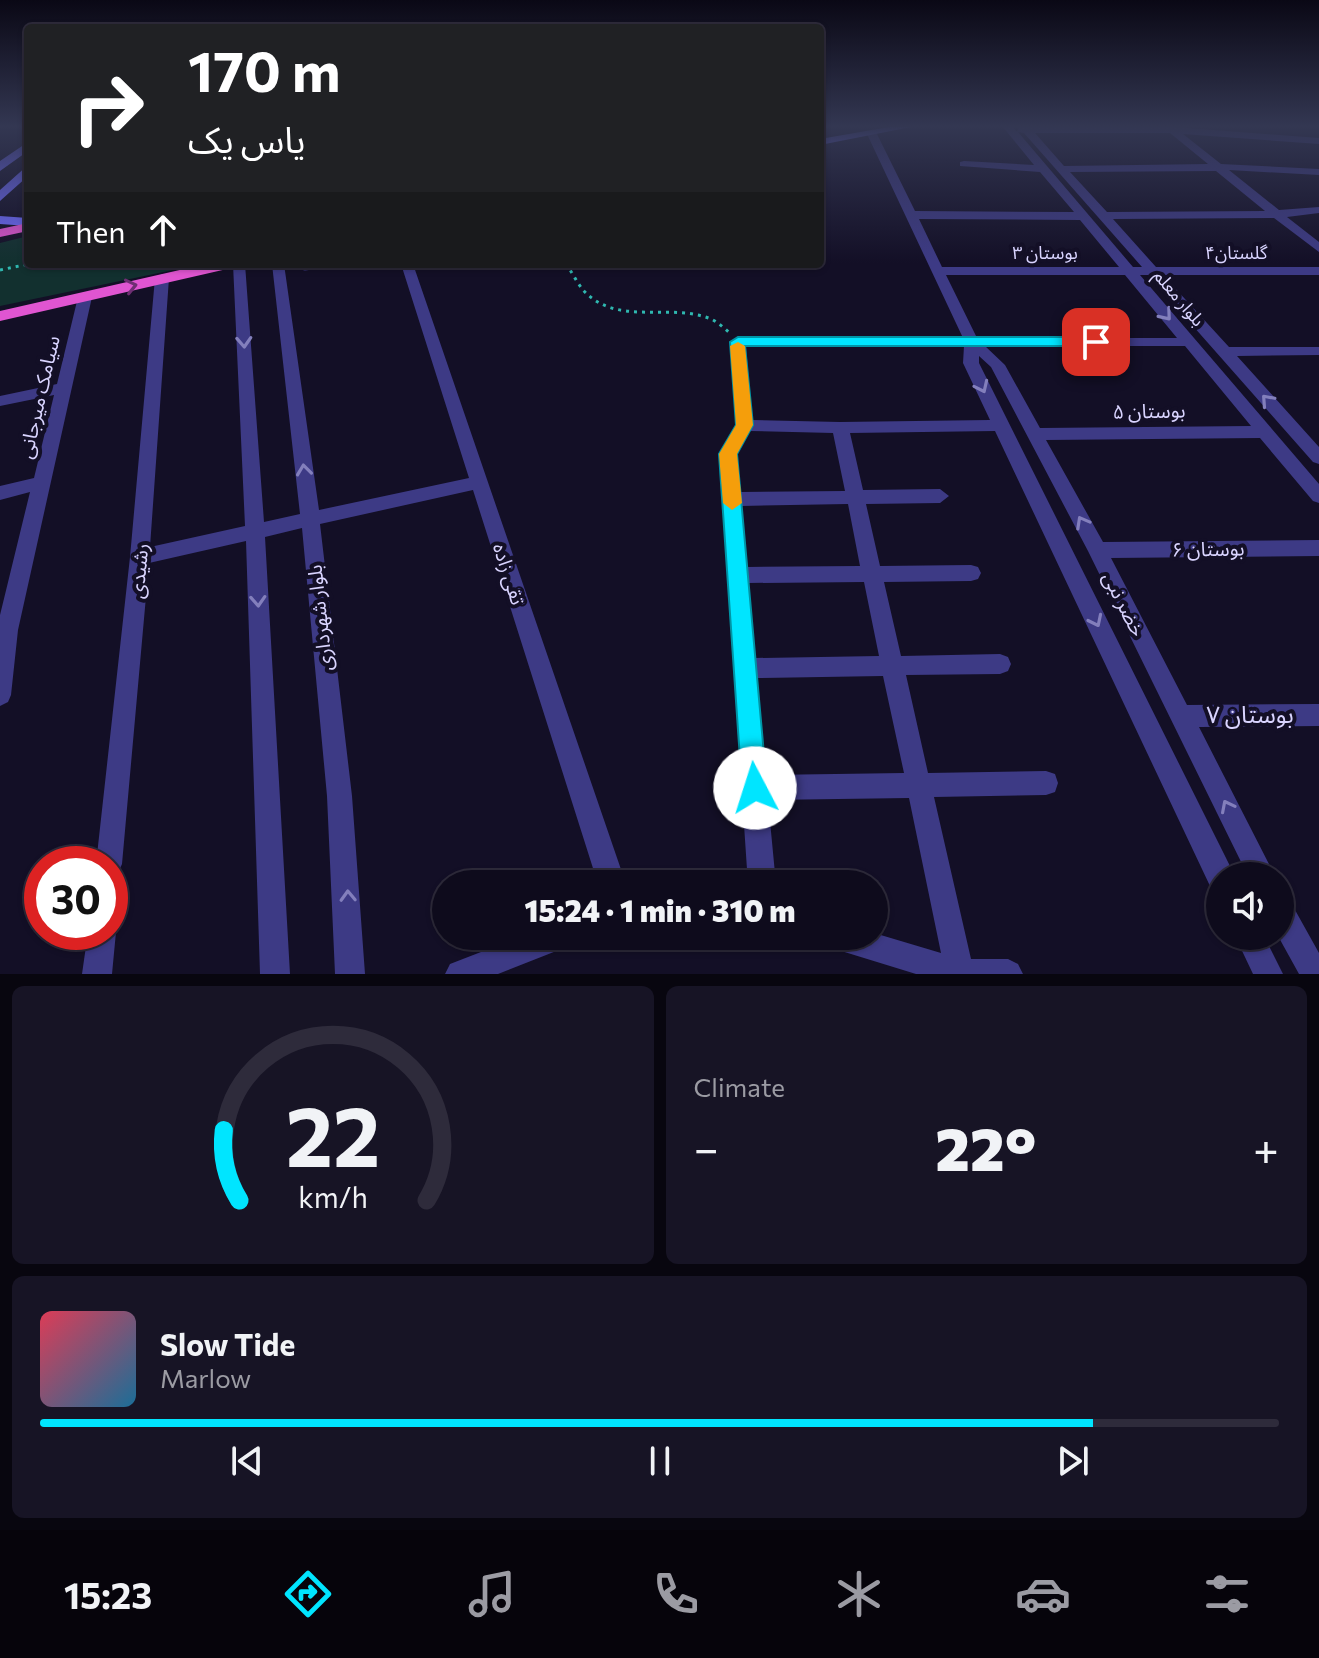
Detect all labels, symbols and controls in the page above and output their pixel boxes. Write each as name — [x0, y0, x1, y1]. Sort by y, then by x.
text: 170 m — [188, 35, 341, 104]
icon: right — [56, 56, 160, 160]
text: یاس یک — [188, 116, 306, 160]
icon: ahead — [141, 208, 185, 252]
text: Then — [56, 212, 125, 249]
street label: بوستان ۳ — [1012, 241, 1078, 264]
street label: گلستان۴ — [1205, 241, 1268, 264]
street label: بلوار معلم — [1147, 264, 1210, 332]
one-way arrow — [123, 278, 137, 295]
one-way arrow — [1156, 305, 1171, 320]
pin — [1062, 308, 1130, 376]
icon: arrive — [1074, 320, 1118, 364]
street label: سیامک میرجانی — [12, 333, 65, 461]
one-way arrow — [235, 336, 252, 349]
one-way arrow — [972, 379, 988, 394]
one-way arrow — [1262, 395, 1276, 409]
street label: بوستان ۵ — [1112, 397, 1186, 424]
one-way arrow — [296, 464, 313, 477]
one-way arrow — [1076, 516, 1091, 530]
street label: بوستان ۶ — [1171, 535, 1245, 562]
street label: تقی زاده — [488, 540, 531, 608]
street label: رشیدی — [124, 542, 153, 600]
street label: بلوار شهرداری — [301, 564, 338, 672]
street label: خضر نبی — [1098, 567, 1151, 640]
one-way arrow — [250, 595, 267, 608]
one-way arrow — [1086, 613, 1102, 628]
street label: بوستان ۷ — [1206, 699, 1294, 729]
position arrow — [713, 746, 797, 830]
one-way arrow — [1221, 800, 1236, 815]
speed limit sign: 30 — [24, 846, 128, 950]
map controls — [1206, 862, 1294, 950]
button: sound — [1206, 862, 1294, 950]
one-way arrow — [339, 889, 357, 902]
text: 15:24 · 1 min · 310 m — [524, 891, 796, 928]
text: Climate — [694, 1071, 785, 1102]
text: 22 — [285, 1082, 380, 1184]
text: 22° — [935, 1110, 1036, 1183]
text: − — [694, 1120, 719, 1174]
text: + — [1253, 1120, 1279, 1174]
text: km/h — [298, 1179, 368, 1214]
text: Slow Tide — [160, 1325, 295, 1362]
text: Marlow — [160, 1362, 251, 1393]
icon: previous — [225, 1439, 269, 1483]
icon: pause — [638, 1439, 682, 1483]
icon: next — [1051, 1439, 1095, 1483]
icon: directions — [280, 1566, 336, 1622]
icon: music — [464, 1566, 520, 1622]
icon: phone — [648, 1566, 704, 1622]
icon: climate — [831, 1566, 887, 1622]
icon: car — [1015, 1566, 1071, 1622]
icon: filters — [1199, 1566, 1255, 1622]
text: 15:23 — [64, 1572, 152, 1616]

